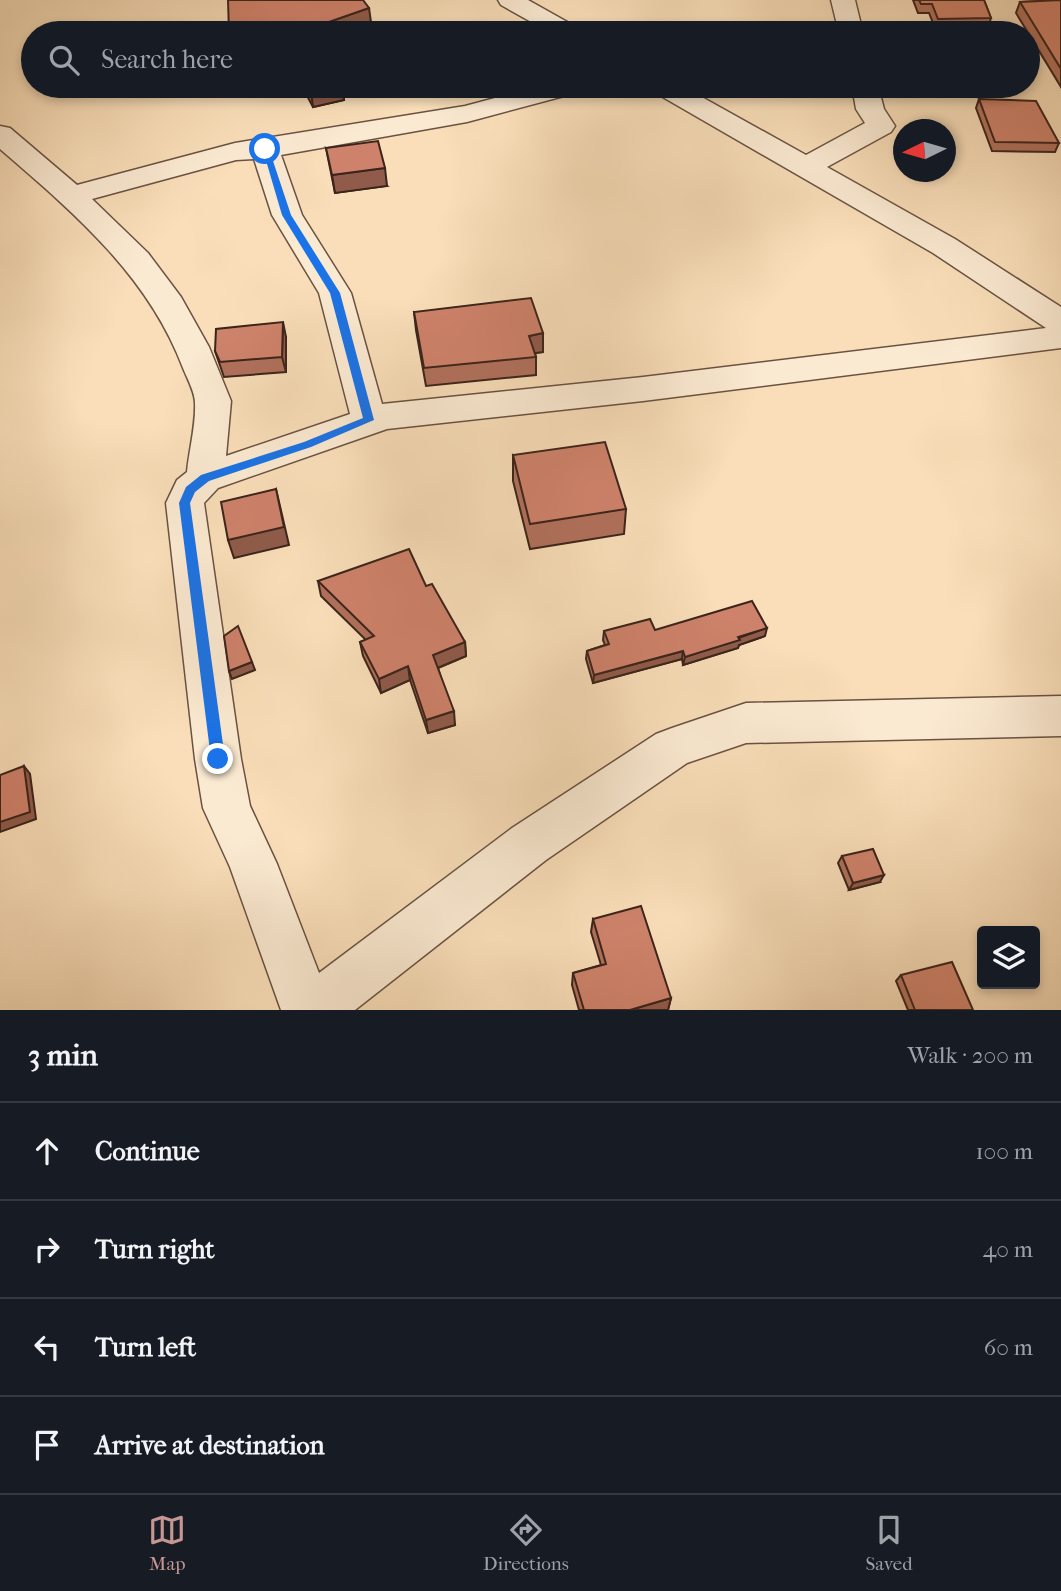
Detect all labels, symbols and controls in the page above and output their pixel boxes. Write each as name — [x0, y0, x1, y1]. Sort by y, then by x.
search box — [21, 21, 1040, 98]
icon: search — [45, 41, 83, 79]
text: Search here — [101, 44, 233, 75]
north arrow — [893, 119, 956, 182]
route start — [249, 133, 280, 164]
route end — [202, 743, 233, 774]
map controls — [977, 926, 1040, 989]
button: layers — [977, 926, 1040, 989]
text: 3 min — [28, 1038, 98, 1073]
text: Walk · 200 m — [907, 1042, 1033, 1069]
icon: ahead — [28, 1132, 66, 1170]
text: Continue — [95, 1136, 200, 1167]
text: 100 m — [975, 1138, 1033, 1165]
icon: right — [28, 1230, 66, 1268]
text: Turn right — [95, 1234, 215, 1265]
text: 40 m — [983, 1236, 1033, 1263]
icon: left — [28, 1328, 66, 1366]
text: Turn left — [95, 1332, 196, 1363]
text: 60 m — [984, 1334, 1033, 1361]
icon: arrive — [28, 1426, 66, 1464]
text: Arrive at destination — [95, 1430, 325, 1461]
tab: Map — [148, 1511, 186, 1575]
tab: Directions — [483, 1511, 569, 1575]
tab: Saved — [865, 1511, 913, 1575]

